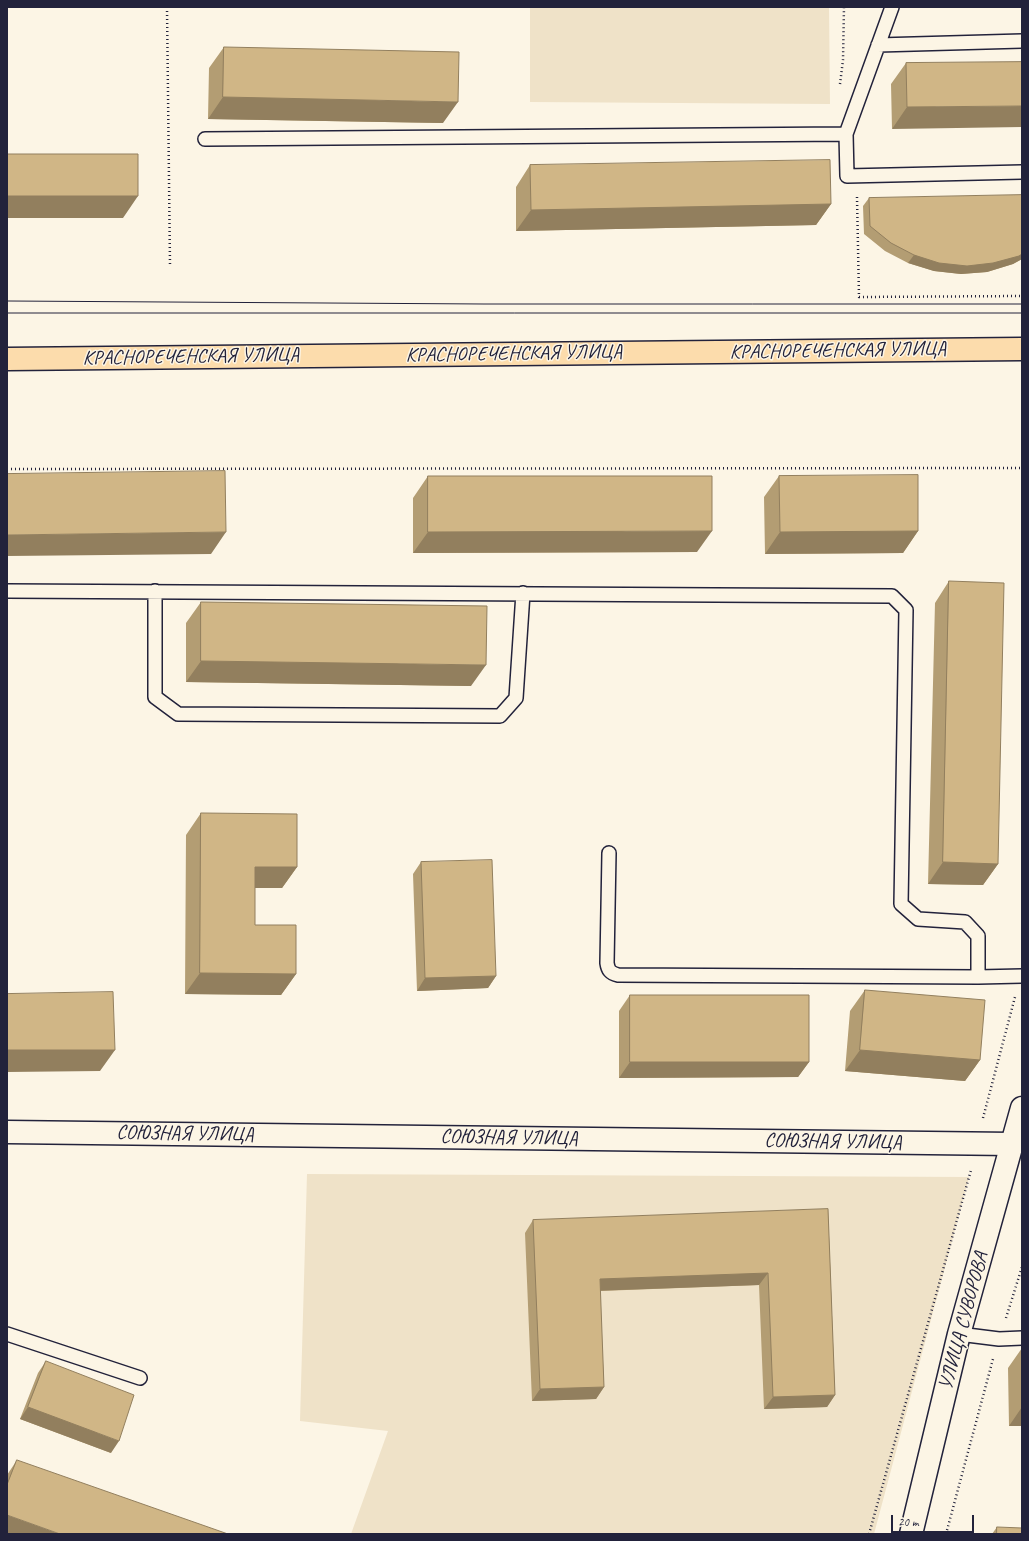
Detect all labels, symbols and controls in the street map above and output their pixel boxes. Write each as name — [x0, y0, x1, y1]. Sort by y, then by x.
street label: КРАСНОРЕЧЕНСКАЯ УЛИЦА — [730, 337, 946, 365]
street label: КРАСНОРЕЧЕНСКАЯ УЛИЦА — [406, 340, 622, 368]
street label: КРАСНОРЕЧЕНСКАЯ УЛИЦА — [83, 343, 299, 371]
street label: СОЮЗНАЯ УЛИЦА — [116, 1121, 254, 1147]
street label: СОЮЗНАЯ УЛИЦА — [440, 1125, 578, 1151]
street label: СОЮЗНАЯ УЛИЦА — [764, 1129, 902, 1155]
street label: УЛИЦА СУВОРОВА — [934, 1250, 994, 1392]
scale bar — [893, 1507, 976, 1533]
text: 20 m — [898, 1514, 918, 1530]

